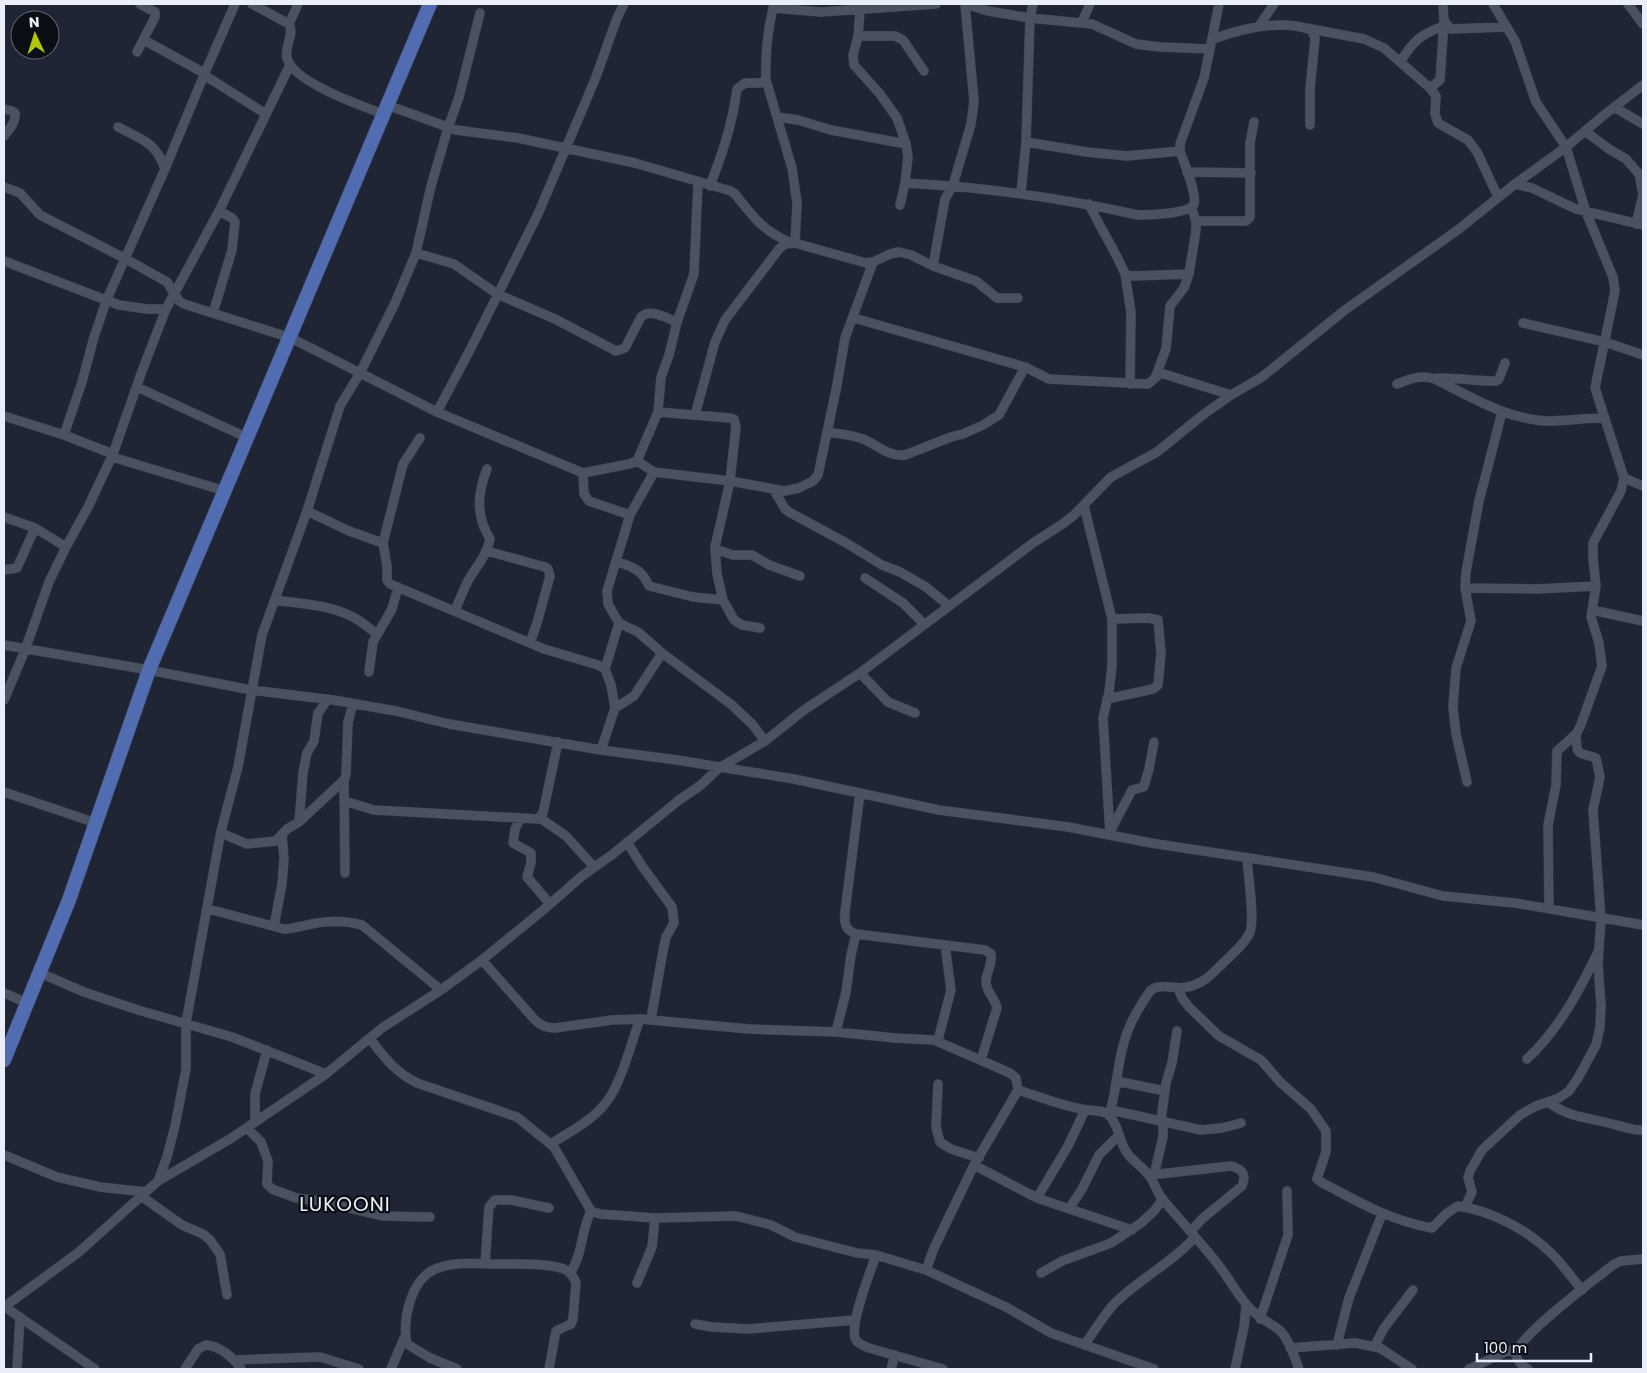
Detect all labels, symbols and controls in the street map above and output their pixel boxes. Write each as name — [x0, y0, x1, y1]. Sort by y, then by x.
north arrow — [10, 10, 60, 60]
text: N — [28, 12, 40, 32]
district label: LUKOONI — [299, 1190, 391, 1218]
scale bar — [1477, 1330, 1591, 1362]
text: 100 m — [1484, 1337, 1527, 1358]

